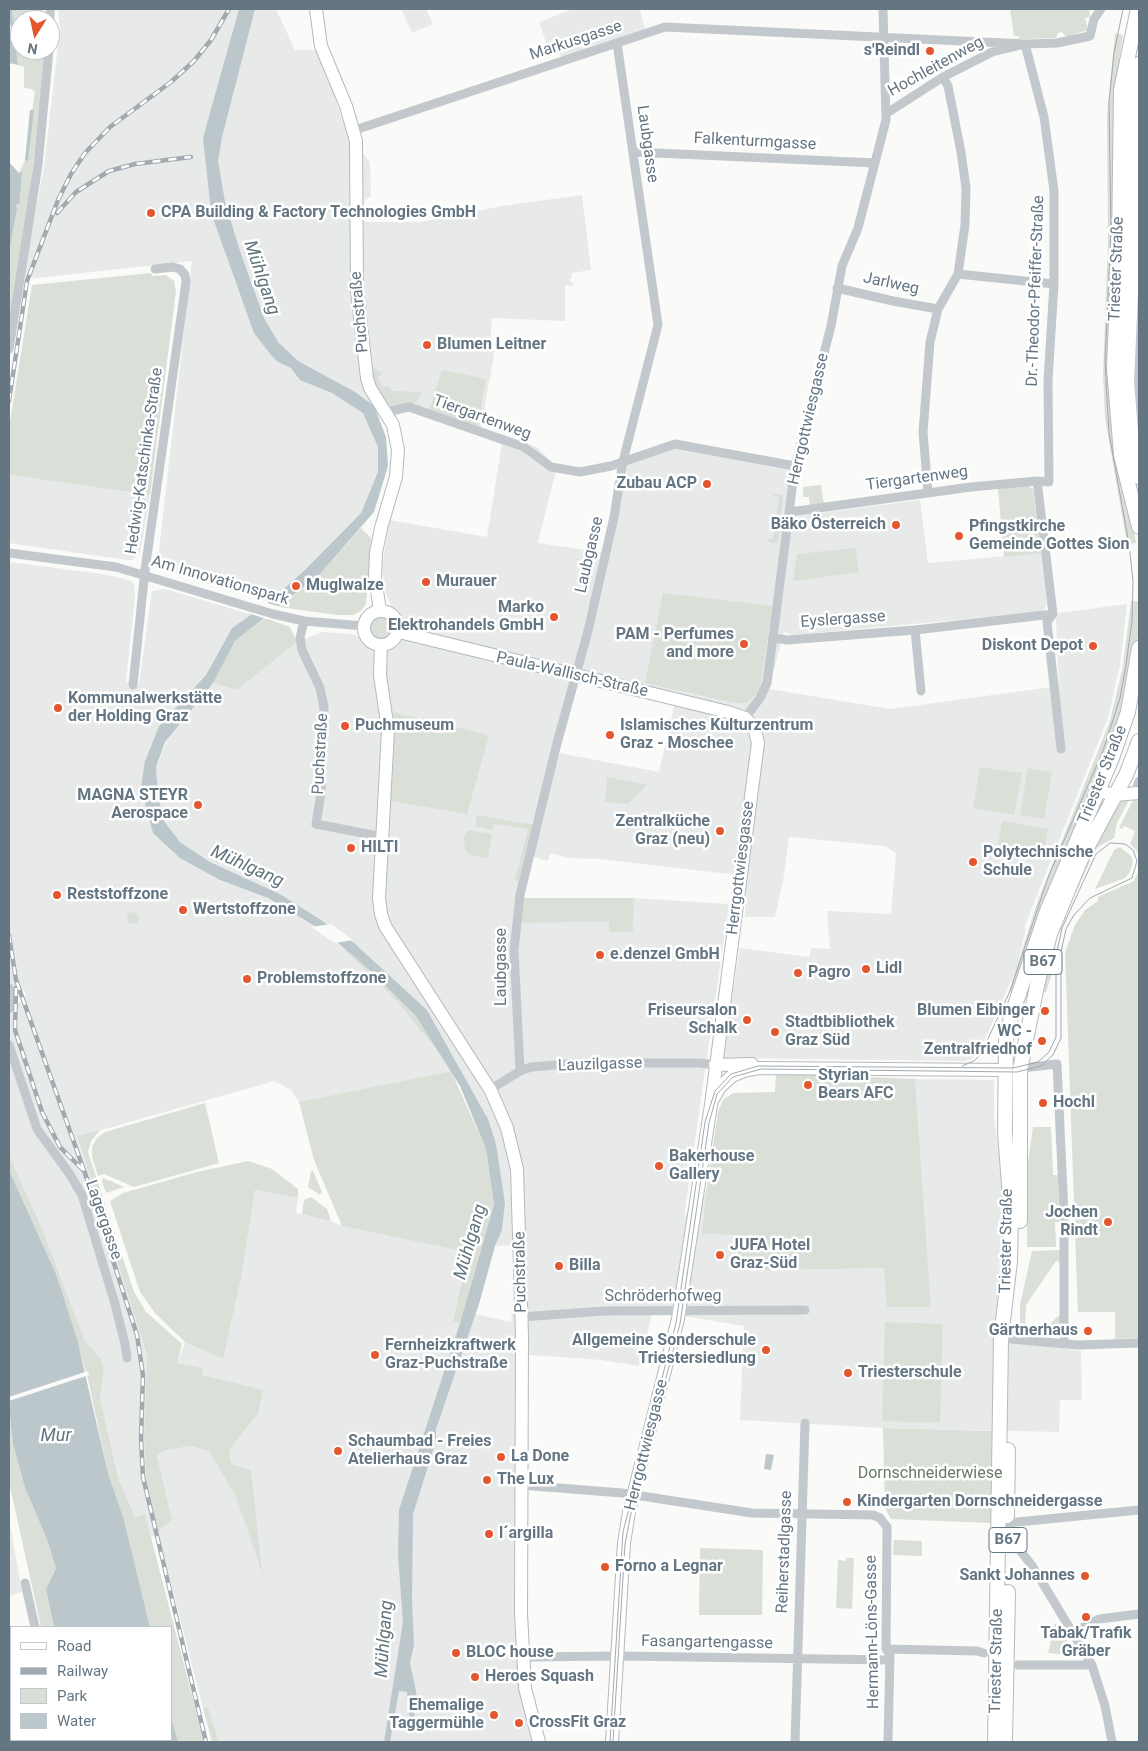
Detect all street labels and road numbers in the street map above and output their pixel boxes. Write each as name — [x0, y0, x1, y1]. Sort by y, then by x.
street label: Markusgasse — [527, 17, 625, 65]
street label: Hochleitenweg — [885, 33, 987, 101]
street label: Laubgasse — [632, 104, 662, 184]
street label: Falkenturmgasse — [693, 129, 817, 155]
street label: Dr.-Theodor-Pfeiffer-Straße — [1023, 195, 1049, 387]
street label: Triester Straße — [1106, 216, 1128, 322]
street label: Jarlweg — [861, 269, 921, 299]
street label: Puchstraße — [347, 271, 373, 353]
street label: Herrgottwiesgasse — [785, 351, 833, 487]
street label: Hedwig-Katschinka-Straße — [122, 366, 168, 556]
street label: Tiergartenweg — [430, 391, 534, 445]
street label: Tiergartenweg — [865, 462, 969, 496]
street label: Laubgasse — [572, 515, 608, 595]
street label: Am Innovationspark — [149, 552, 291, 610]
street label: Eyslergasse — [800, 607, 886, 633]
street label: Paula-Wallisch-Straße — [494, 648, 650, 702]
street label: Puchstraße — [309, 713, 333, 795]
street label: Triester Straße — [1074, 723, 1132, 827]
street label: Herrgottwiesgasse — [723, 800, 759, 936]
street label: Laubgasse — [492, 928, 512, 1006]
road number: B67 — [1024, 950, 1062, 974]
street label: Lauzilgasse — [557, 1054, 643, 1076]
street label: Lagergasse — [80, 1178, 126, 1262]
street label: Triester Straße — [996, 1189, 1018, 1293]
street label: Puchstraße — [511, 1231, 531, 1313]
street label: Schröderhofweg — [604, 1287, 721, 1307]
street label: Herrgottwiesgasse — [621, 1377, 673, 1513]
street label: Reiherstadlgasse — [773, 1490, 797, 1614]
road number: B67 — [989, 1528, 1027, 1552]
street label: Hermann-Löns-Gasse — [862, 1555, 884, 1709]
street label: Triester Straße — [986, 1609, 1008, 1713]
street label: Fasangartengasse — [641, 1632, 773, 1654]

